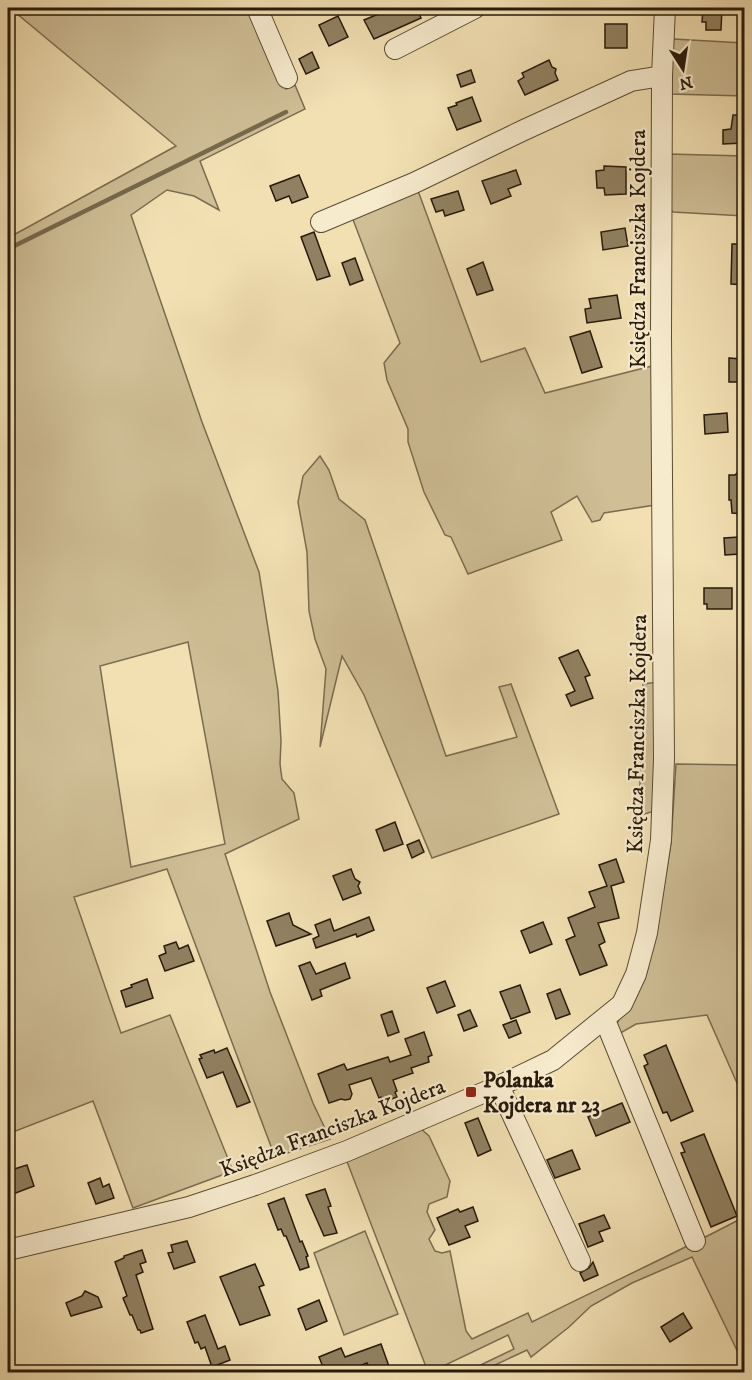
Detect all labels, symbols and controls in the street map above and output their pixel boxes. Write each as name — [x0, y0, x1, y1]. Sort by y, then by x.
north arrow — [653, 39, 713, 99]
text: N — [677, 72, 694, 94]
street label: Księdza Franciszka Kojdera — [625, 129, 652, 369]
street label: Księdza Franciszka Kojdera — [622, 613, 653, 854]
place label: Polanka Kojdera nr 23 — [483, 1067, 600, 1120]
street label: Księdza Franciszka Kojdera — [216, 1073, 450, 1184]
marker: Polanka Kojdera nr 23 — [464, 1085, 478, 1099]

